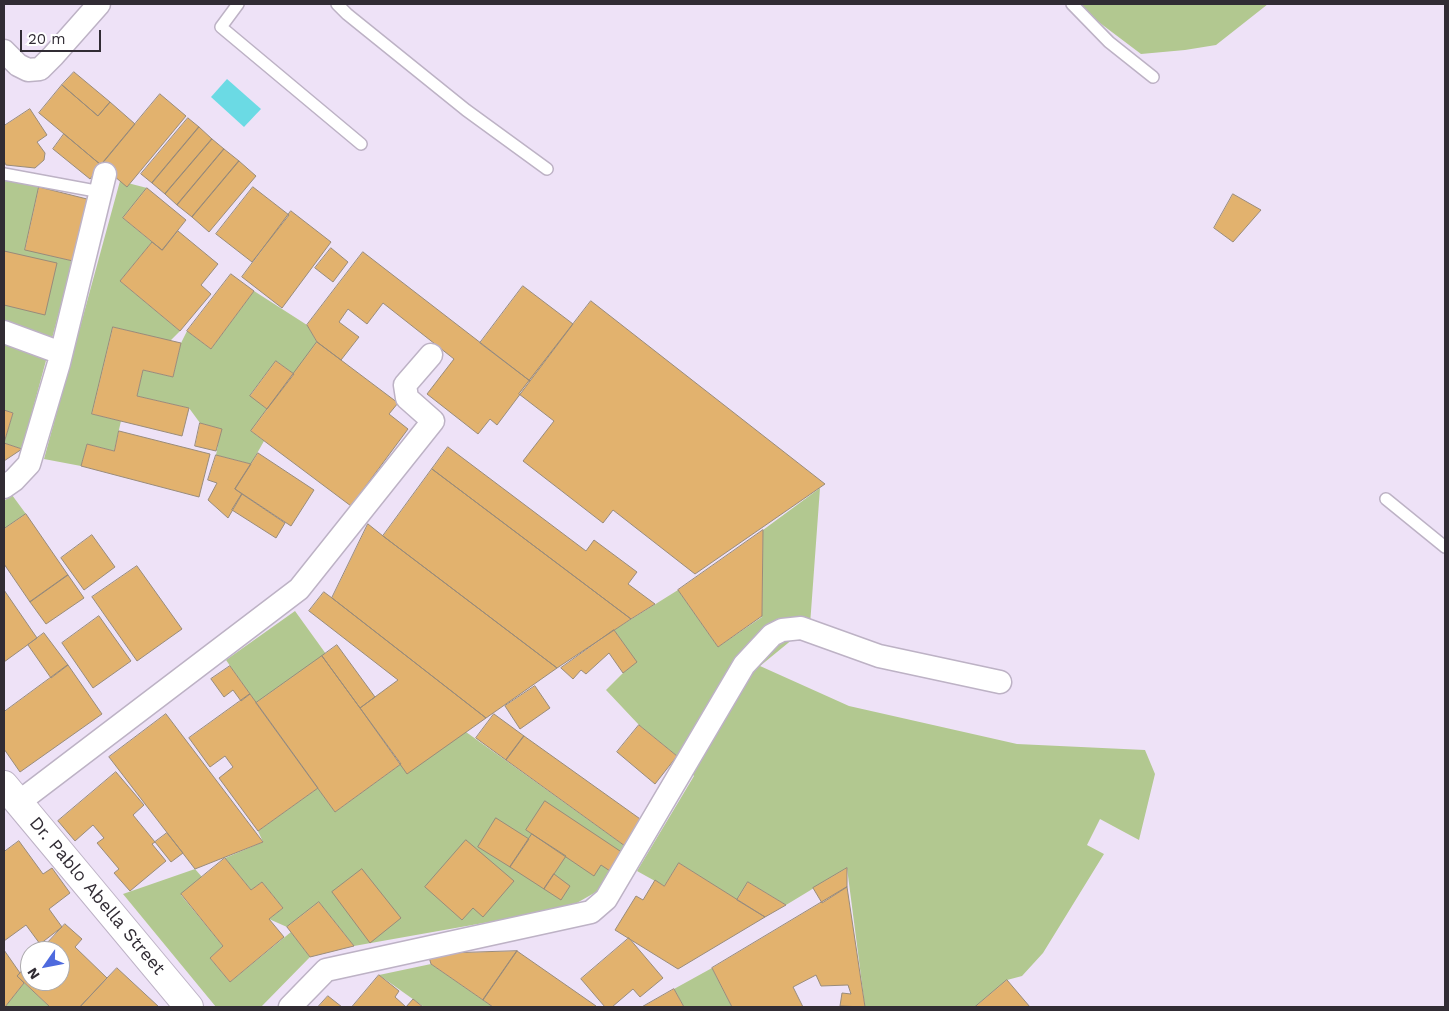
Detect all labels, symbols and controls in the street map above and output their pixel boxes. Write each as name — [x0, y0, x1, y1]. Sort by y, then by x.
scale bar — [22, 20, 104, 52]
text: 20 m — [28, 30, 66, 48]
street label: Dr. Pablo Abella Street — [25, 813, 169, 979]
north arrow — [20, 941, 70, 991]
text: N — [24, 965, 43, 982]

